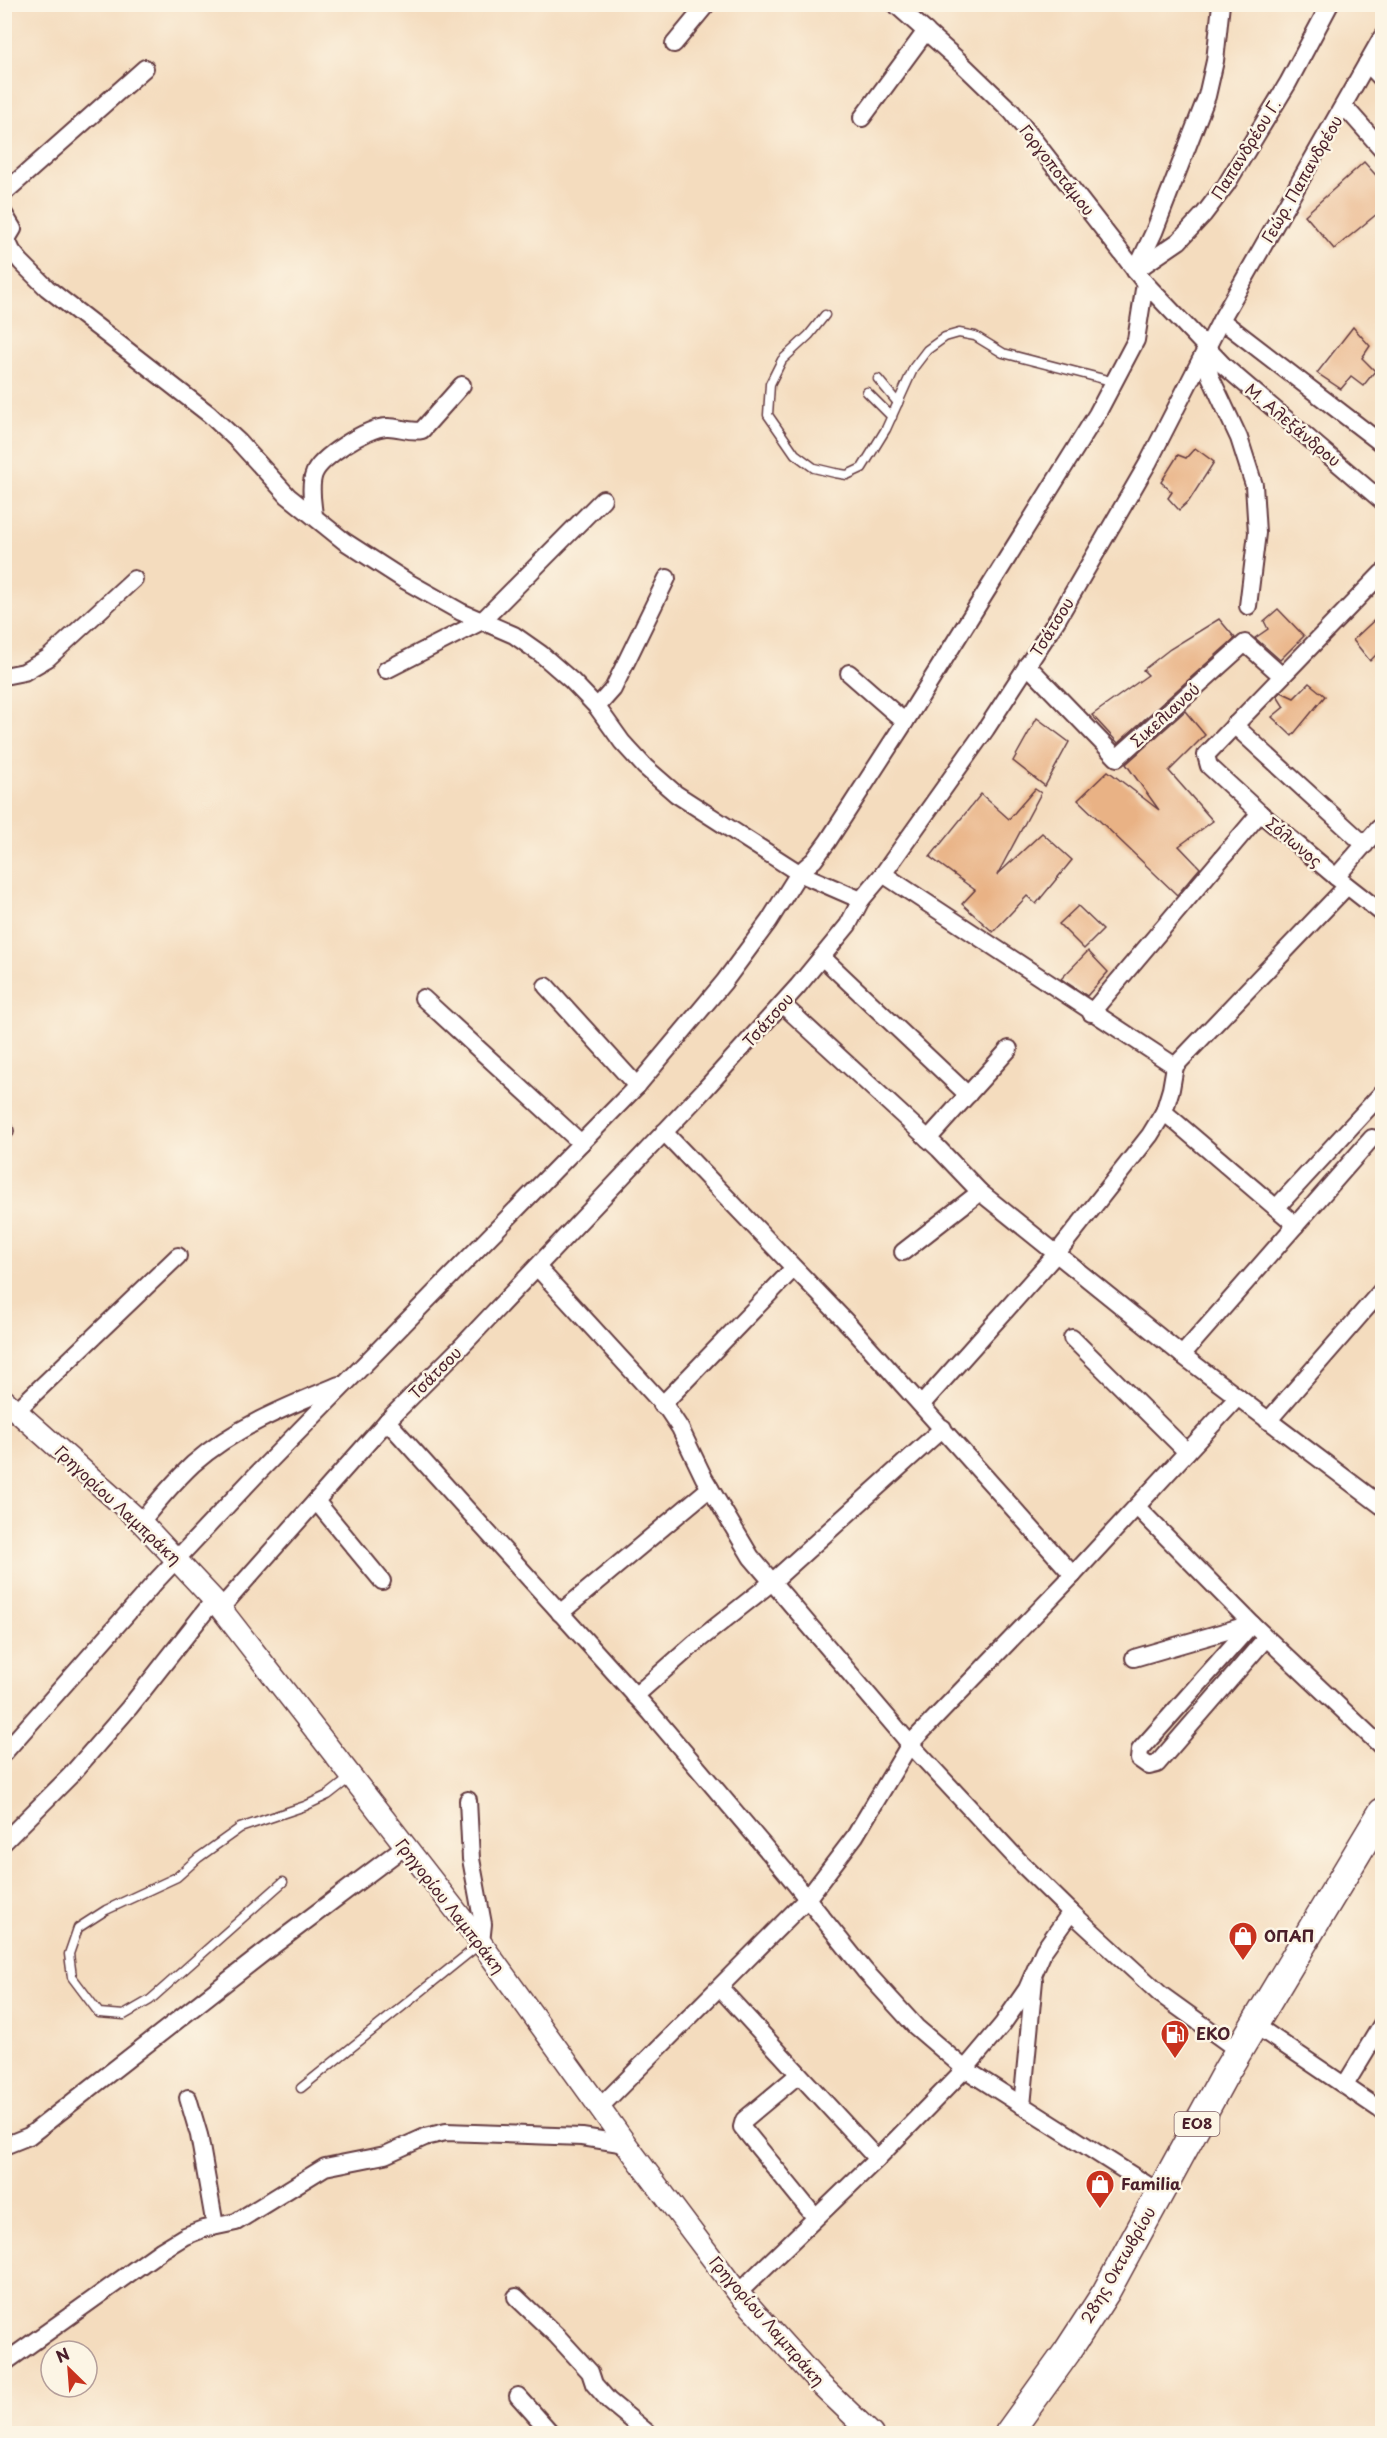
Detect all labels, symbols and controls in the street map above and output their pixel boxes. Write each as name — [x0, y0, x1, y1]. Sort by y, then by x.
street label: Παπανδρέου Γ. — [1205, 94, 1286, 203]
street label: Γεώρ. Παπανδρέου — [1255, 110, 1347, 247]
street label: Γοργοποτάμου — [1015, 119, 1101, 220]
street label: Μ. Αλεξάνδρου — [1241, 377, 1347, 471]
street label: Τσάτσου — [1023, 592, 1079, 661]
street label: Σικελιανού — [1124, 677, 1204, 752]
street label: Σόλωνος — [1261, 811, 1328, 872]
street label: Τσάτσου — [736, 987, 798, 1052]
street label: Τσάτσου — [402, 1340, 466, 1404]
street label: Γρηγορίου Λαμπράκη — [50, 1439, 187, 1569]
street label: Γρηγορίου Λαμπράκη — [390, 1833, 511, 1978]
shop icon: ΟΠΑΠ — [1227, 1920, 1259, 1962]
place label: ΟΠΑΠ — [1264, 1923, 1314, 1947]
fuel station icon: EKO — [1159, 2018, 1191, 2060]
place label: EKO — [1196, 2021, 1230, 2045]
road number: ΕΟ8 — [1174, 2112, 1220, 2136]
shop icon: Familia — [1084, 2168, 1116, 2210]
place label: Familia — [1121, 2171, 1181, 2195]
street label: 28ης Οκτωβρίου — [1074, 2202, 1160, 2327]
street label: Γρηγορίου Λαμπράκη — [704, 2250, 831, 2391]
north arrow — [39, 2339, 99, 2399]
text: N — [51, 2341, 73, 2368]

